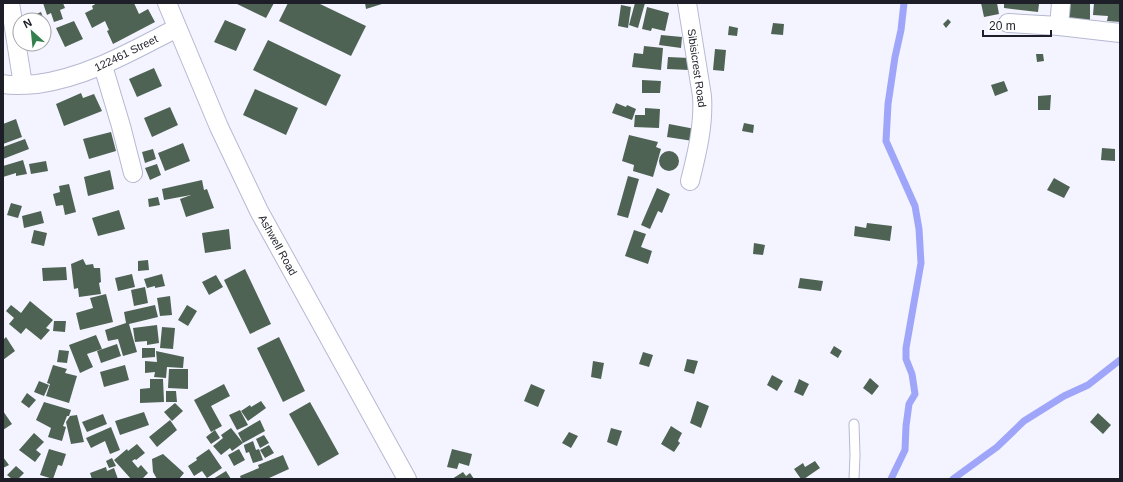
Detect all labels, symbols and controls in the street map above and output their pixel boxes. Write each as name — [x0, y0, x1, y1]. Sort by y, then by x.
north arrow — [12, 12, 52, 52]
scale bar — [983, 12, 1051, 38]
text: N — [21, 16, 34, 30]
text: 20 m — [989, 19, 1016, 33]
street label: Sibisicrest Road — [686, 28, 708, 108]
street label: 122461 Street — [92, 32, 160, 74]
street label: Ashwell Road — [256, 213, 300, 277]

